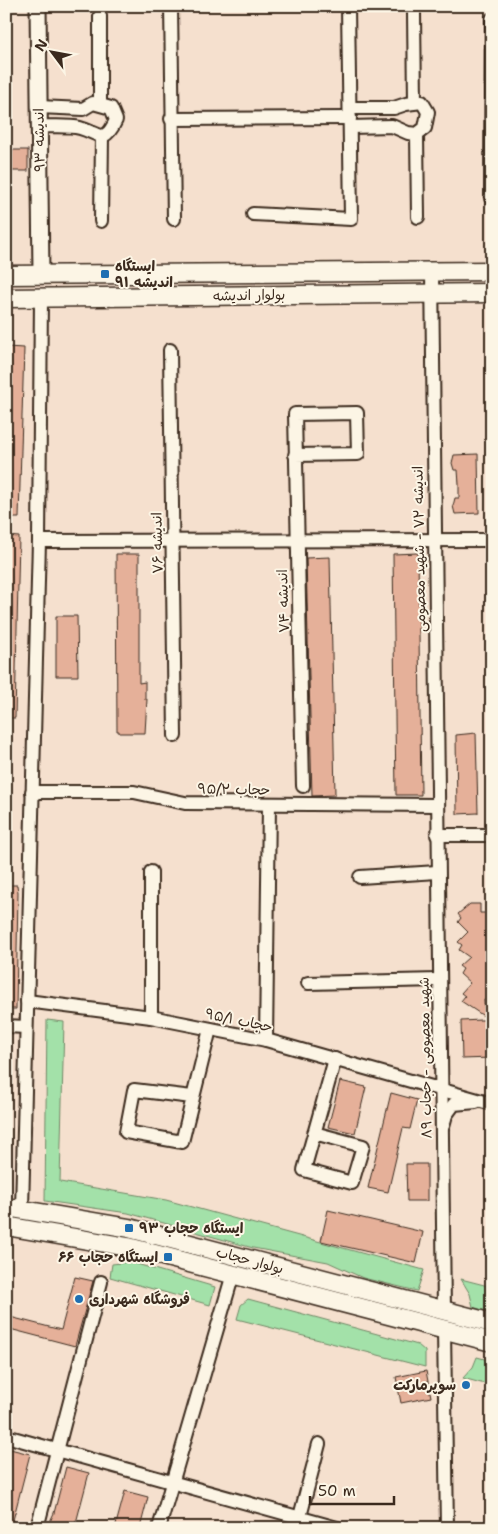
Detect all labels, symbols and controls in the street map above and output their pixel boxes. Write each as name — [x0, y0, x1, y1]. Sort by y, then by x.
north arrow — [28, 28, 78, 78]
text: N — [30, 36, 52, 55]
street label: اندیشه ۹۳ — [29, 108, 49, 172]
place label: ایستگاه اندیشه ۹۱ — [115, 257, 173, 291]
marker: ایستگاه اندیشه ۹۱ — [99, 268, 111, 280]
street label: بولوار اندیشه — [213, 285, 285, 306]
street label: اندیشه ۷۲ - شهید معصومی — [409, 466, 429, 632]
street label: اندیشه ۷۶ — [147, 512, 167, 574]
street label: اندیشه ۷۴ — [273, 569, 293, 633]
street label: حجاب ۹۵/۲ — [198, 779, 270, 799]
street label: شهید معصومی - حجاب ۸۹ — [415, 977, 435, 1139]
street label: حجاب ۹۵/۱ — [204, 1004, 274, 1036]
place label: ایستگاه حجاب ۹۳ — [139, 1219, 244, 1237]
marker: ایستگاه حجاب ۹۳ — [123, 1222, 135, 1234]
street label: بولوار حجاب — [214, 1242, 286, 1279]
place label: ایستگاه حجاب ۶۶ — [58, 1248, 158, 1266]
marker: ایستگاه حجاب ۶۶ — [162, 1251, 174, 1263]
place label: فروشگاه شهرداری — [89, 1290, 190, 1308]
marker: فروشگاه شهرداری — [73, 1293, 85, 1305]
place label: سوپرمارکت — [393, 1376, 456, 1395]
marker: سوپرمارکت — [460, 1379, 472, 1391]
scale bar — [310, 1474, 394, 1506]
text: 50 m — [318, 1481, 356, 1501]

